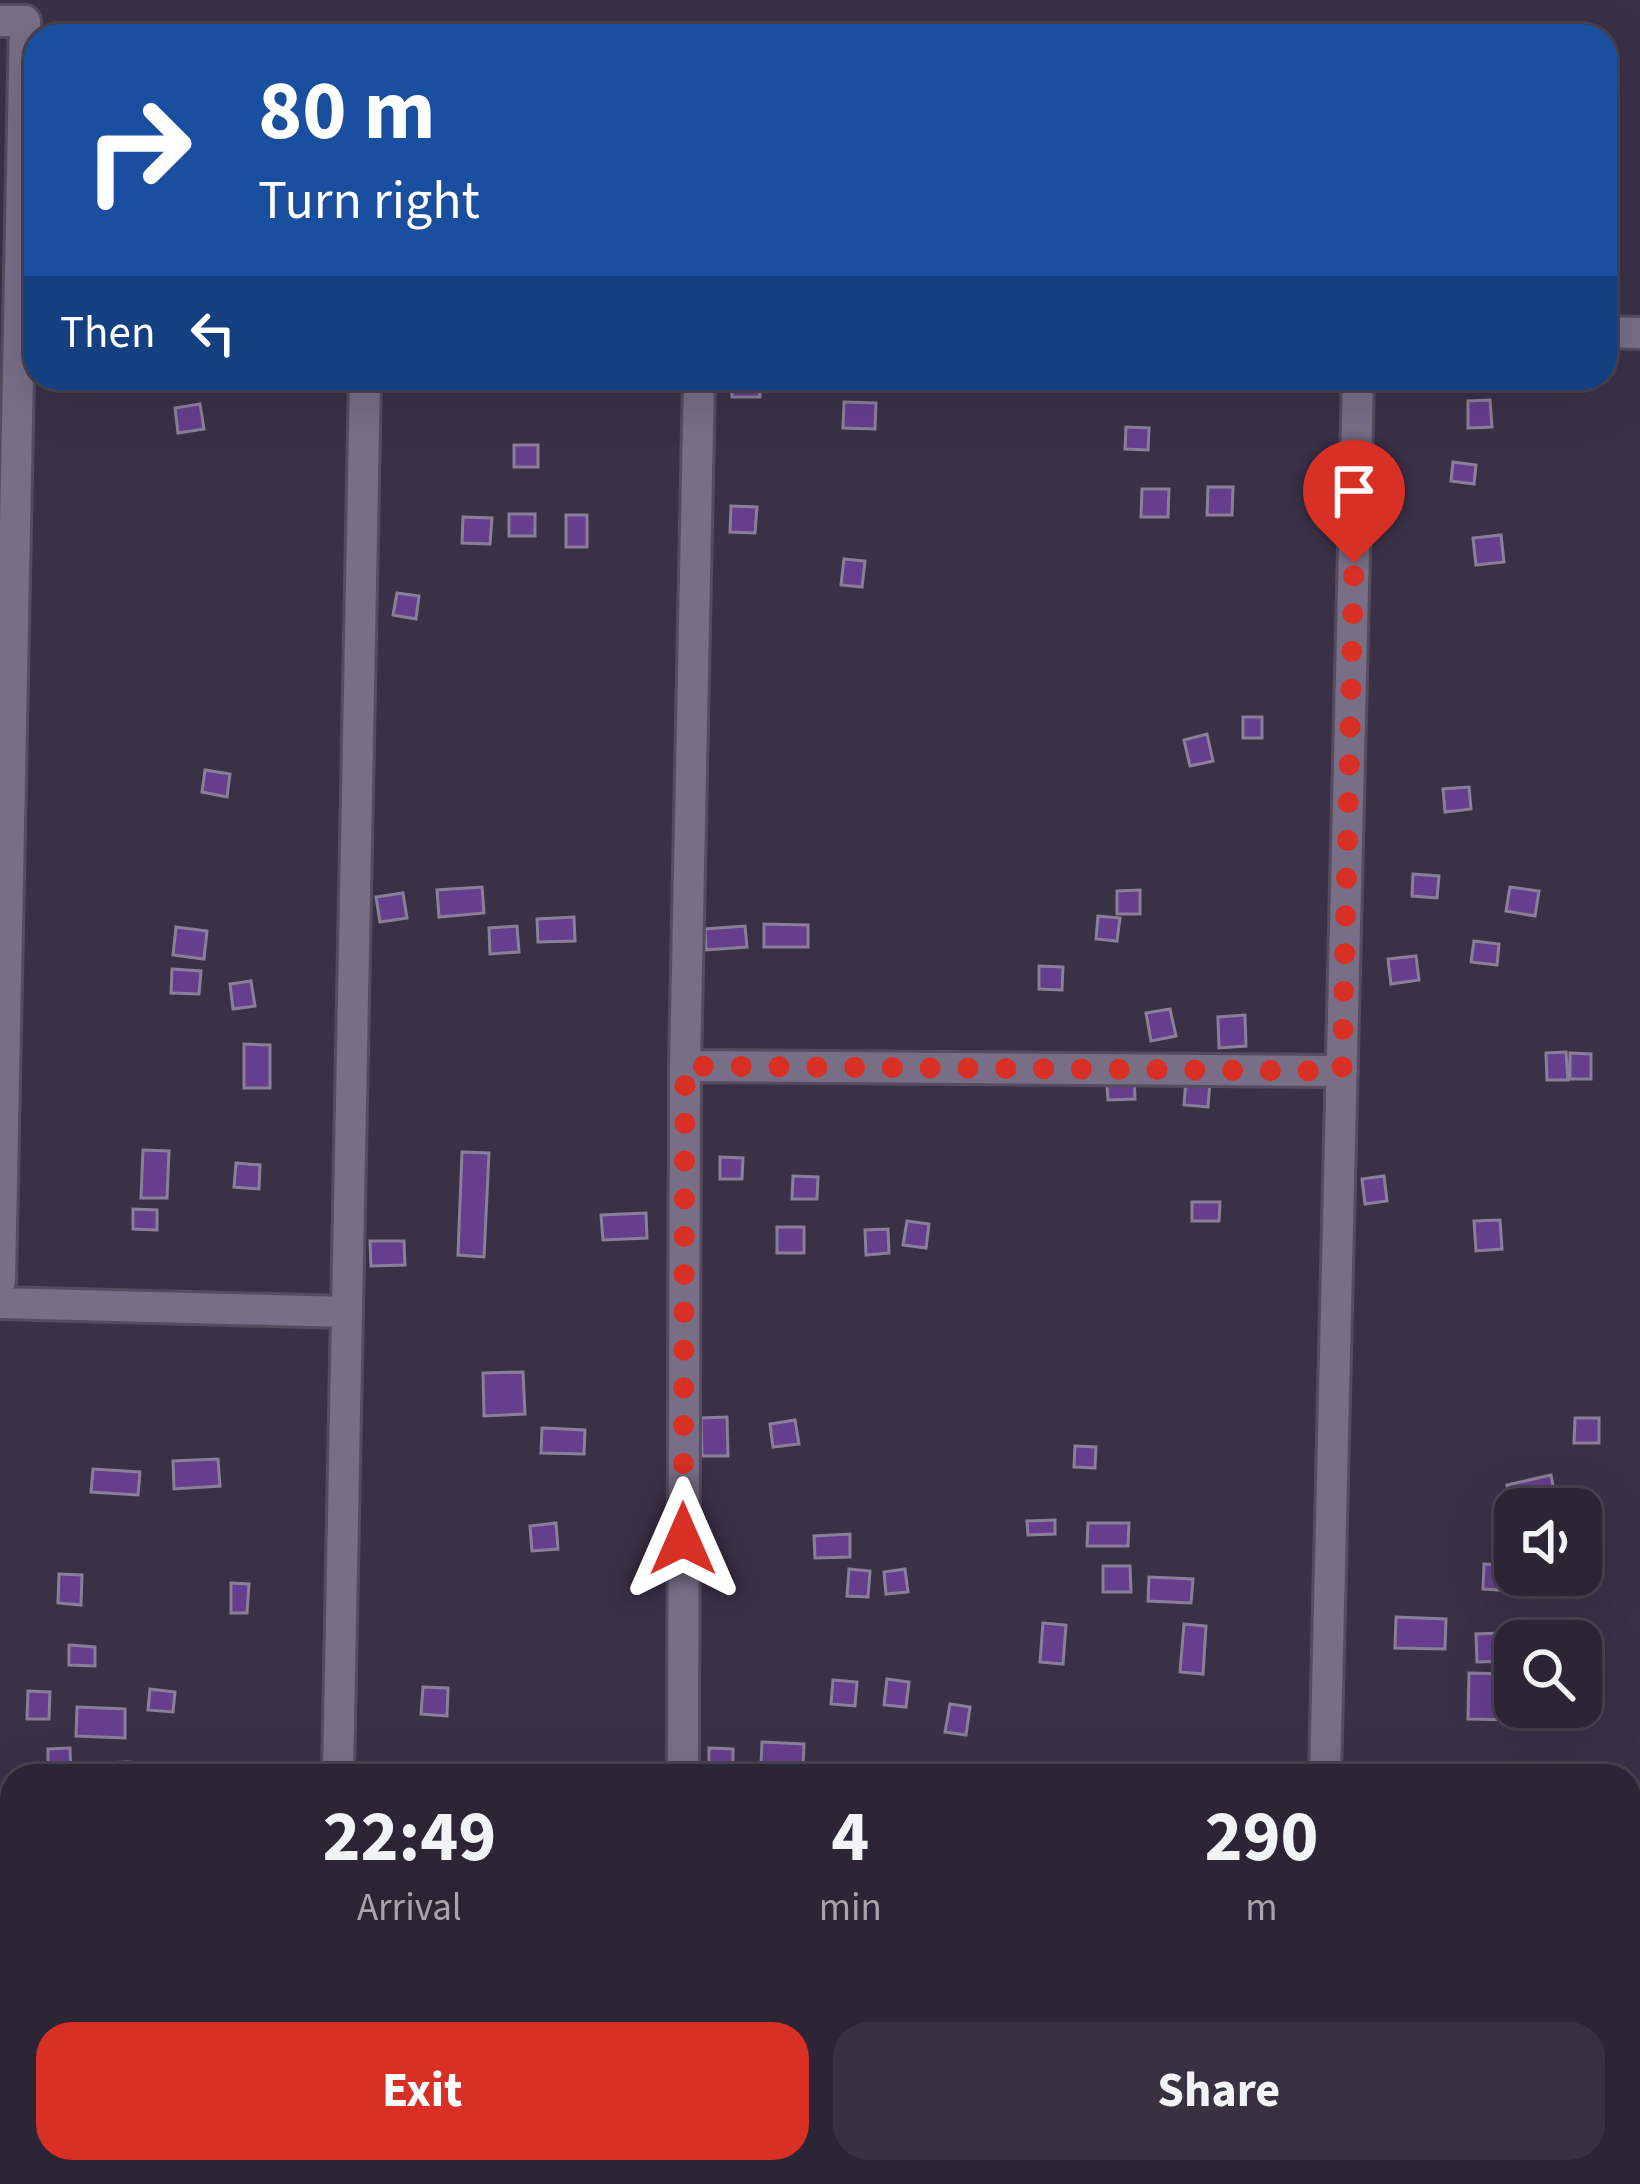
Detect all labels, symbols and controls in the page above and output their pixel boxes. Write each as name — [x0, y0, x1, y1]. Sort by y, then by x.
text: 80 m — [258, 52, 436, 172]
icon: right — [60, 72, 216, 228]
text: Turn right — [258, 163, 480, 240]
icon: left — [180, 300, 246, 366]
text: Then — [60, 301, 156, 365]
pin — [1303, 440, 1405, 563]
icon: arrive — [1321, 458, 1387, 524]
position arrow — [620, 1476, 746, 1602]
map controls — [1494, 1488, 1602, 1728]
button: sound — [1494, 1488, 1602, 1596]
button: search — [1494, 1620, 1602, 1728]
text: 22:49 — [323, 1786, 496, 1889]
text: 4 — [831, 1786, 869, 1889]
text: 290 — [1204, 1786, 1319, 1889]
text: Arrival — [357, 1880, 462, 1936]
text: min — [819, 1880, 882, 1936]
text: m — [1245, 1880, 1278, 1936]
button: Exit — [36, 2022, 809, 2160]
button: Share — [833, 2022, 1605, 2160]

